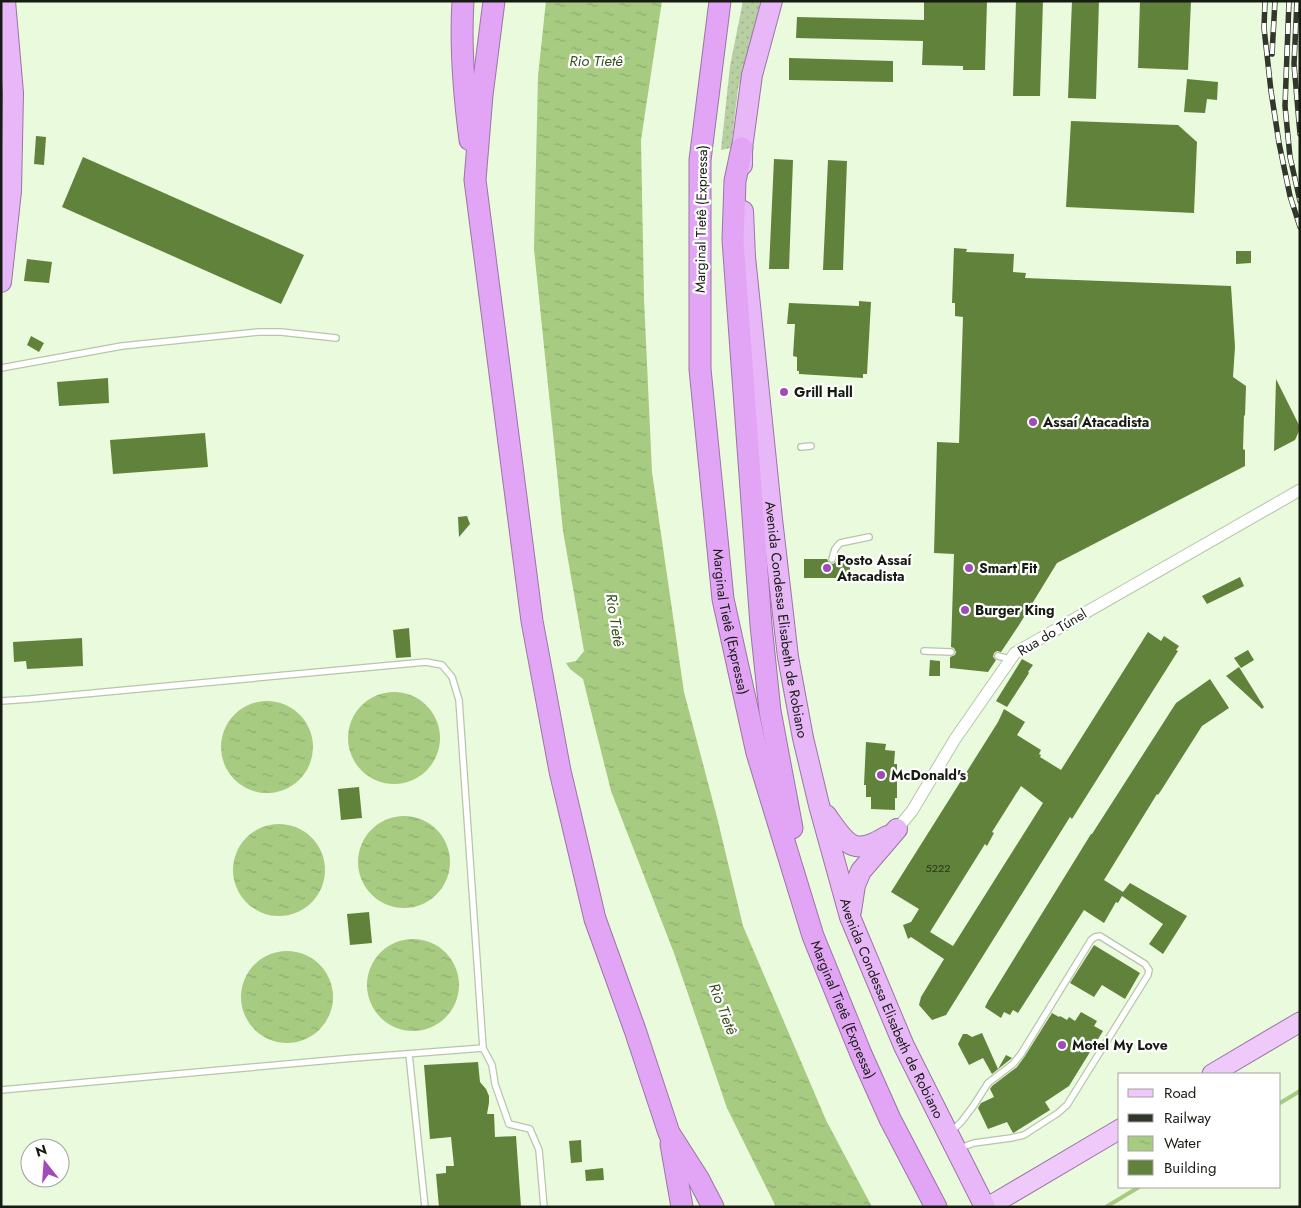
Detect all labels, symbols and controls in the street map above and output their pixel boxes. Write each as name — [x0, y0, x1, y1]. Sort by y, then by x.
water label: Rio Tietê — [569, 50, 623, 72]
street label: Marginal Tietê (Expressa) — [690, 145, 712, 293]
place label: Grill Hall — [794, 382, 853, 402]
marker: Grill Hall — [778, 386, 790, 398]
place label: Assaí Atacadista — [1042, 412, 1149, 432]
marker: Assaí Atacadista — [1027, 416, 1039, 428]
street label: Avenida Condessa Elisabeth de Robiano — [760, 500, 813, 740]
street label: Marginal Tietê (Expressa) — [708, 548, 754, 697]
place label: Posto Assaí Atacadista — [836, 550, 912, 586]
place label: Smart Fit — [979, 558, 1038, 578]
marker: Posto Assaí Atacadista — [821, 562, 833, 574]
marker: Smart Fit — [963, 562, 975, 574]
water label: Rio Tietê — [600, 592, 630, 649]
place label: Burger King — [975, 600, 1055, 620]
street label: Rua do Túnel — [1014, 603, 1090, 661]
marker: Burger King — [959, 604, 971, 616]
place label: McDonald's — [891, 765, 967, 785]
marker: McDonald's — [875, 769, 887, 781]
house number: 5222 — [926, 860, 950, 876]
street label: Avenida Condessa Elisabeth de Robiano — [835, 896, 949, 1122]
street label: Marginal Tietê (Expressa) — [806, 937, 881, 1082]
water label: Rio Tietê — [703, 980, 743, 1038]
place label: Motel My Love — [1072, 1035, 1168, 1055]
marker: Motel My Love — [1056, 1039, 1068, 1051]
legend — [1118, 1073, 1281, 1188]
text: Road — [1164, 1082, 1196, 1104]
text: Railway — [1164, 1107, 1211, 1129]
text: Water — [1164, 1132, 1202, 1154]
north arrow — [20, 1138, 70, 1188]
text: N — [33, 1139, 49, 1162]
text: Building — [1164, 1157, 1216, 1179]

